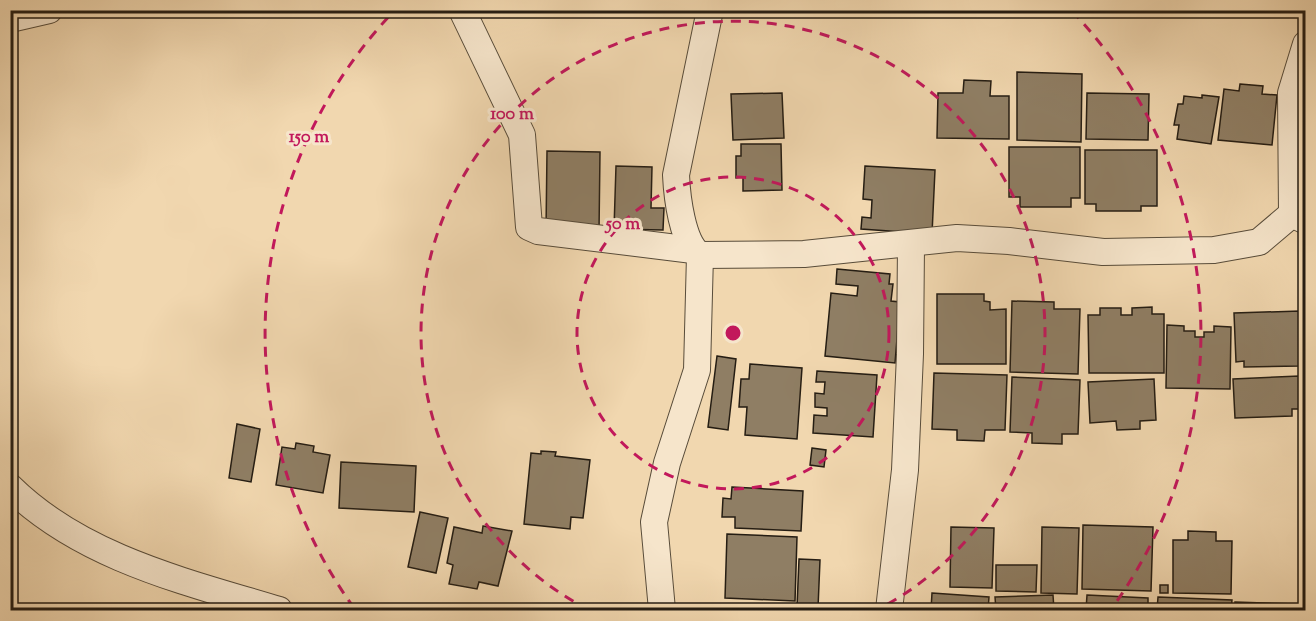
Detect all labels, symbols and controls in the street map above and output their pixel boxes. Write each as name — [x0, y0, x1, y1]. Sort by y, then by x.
text: 100 m — [490, 102, 534, 128]
text: 150 m — [289, 125, 329, 151]
text: 50 m — [604, 212, 640, 238]
centre of rings — [723, 323, 743, 343]

